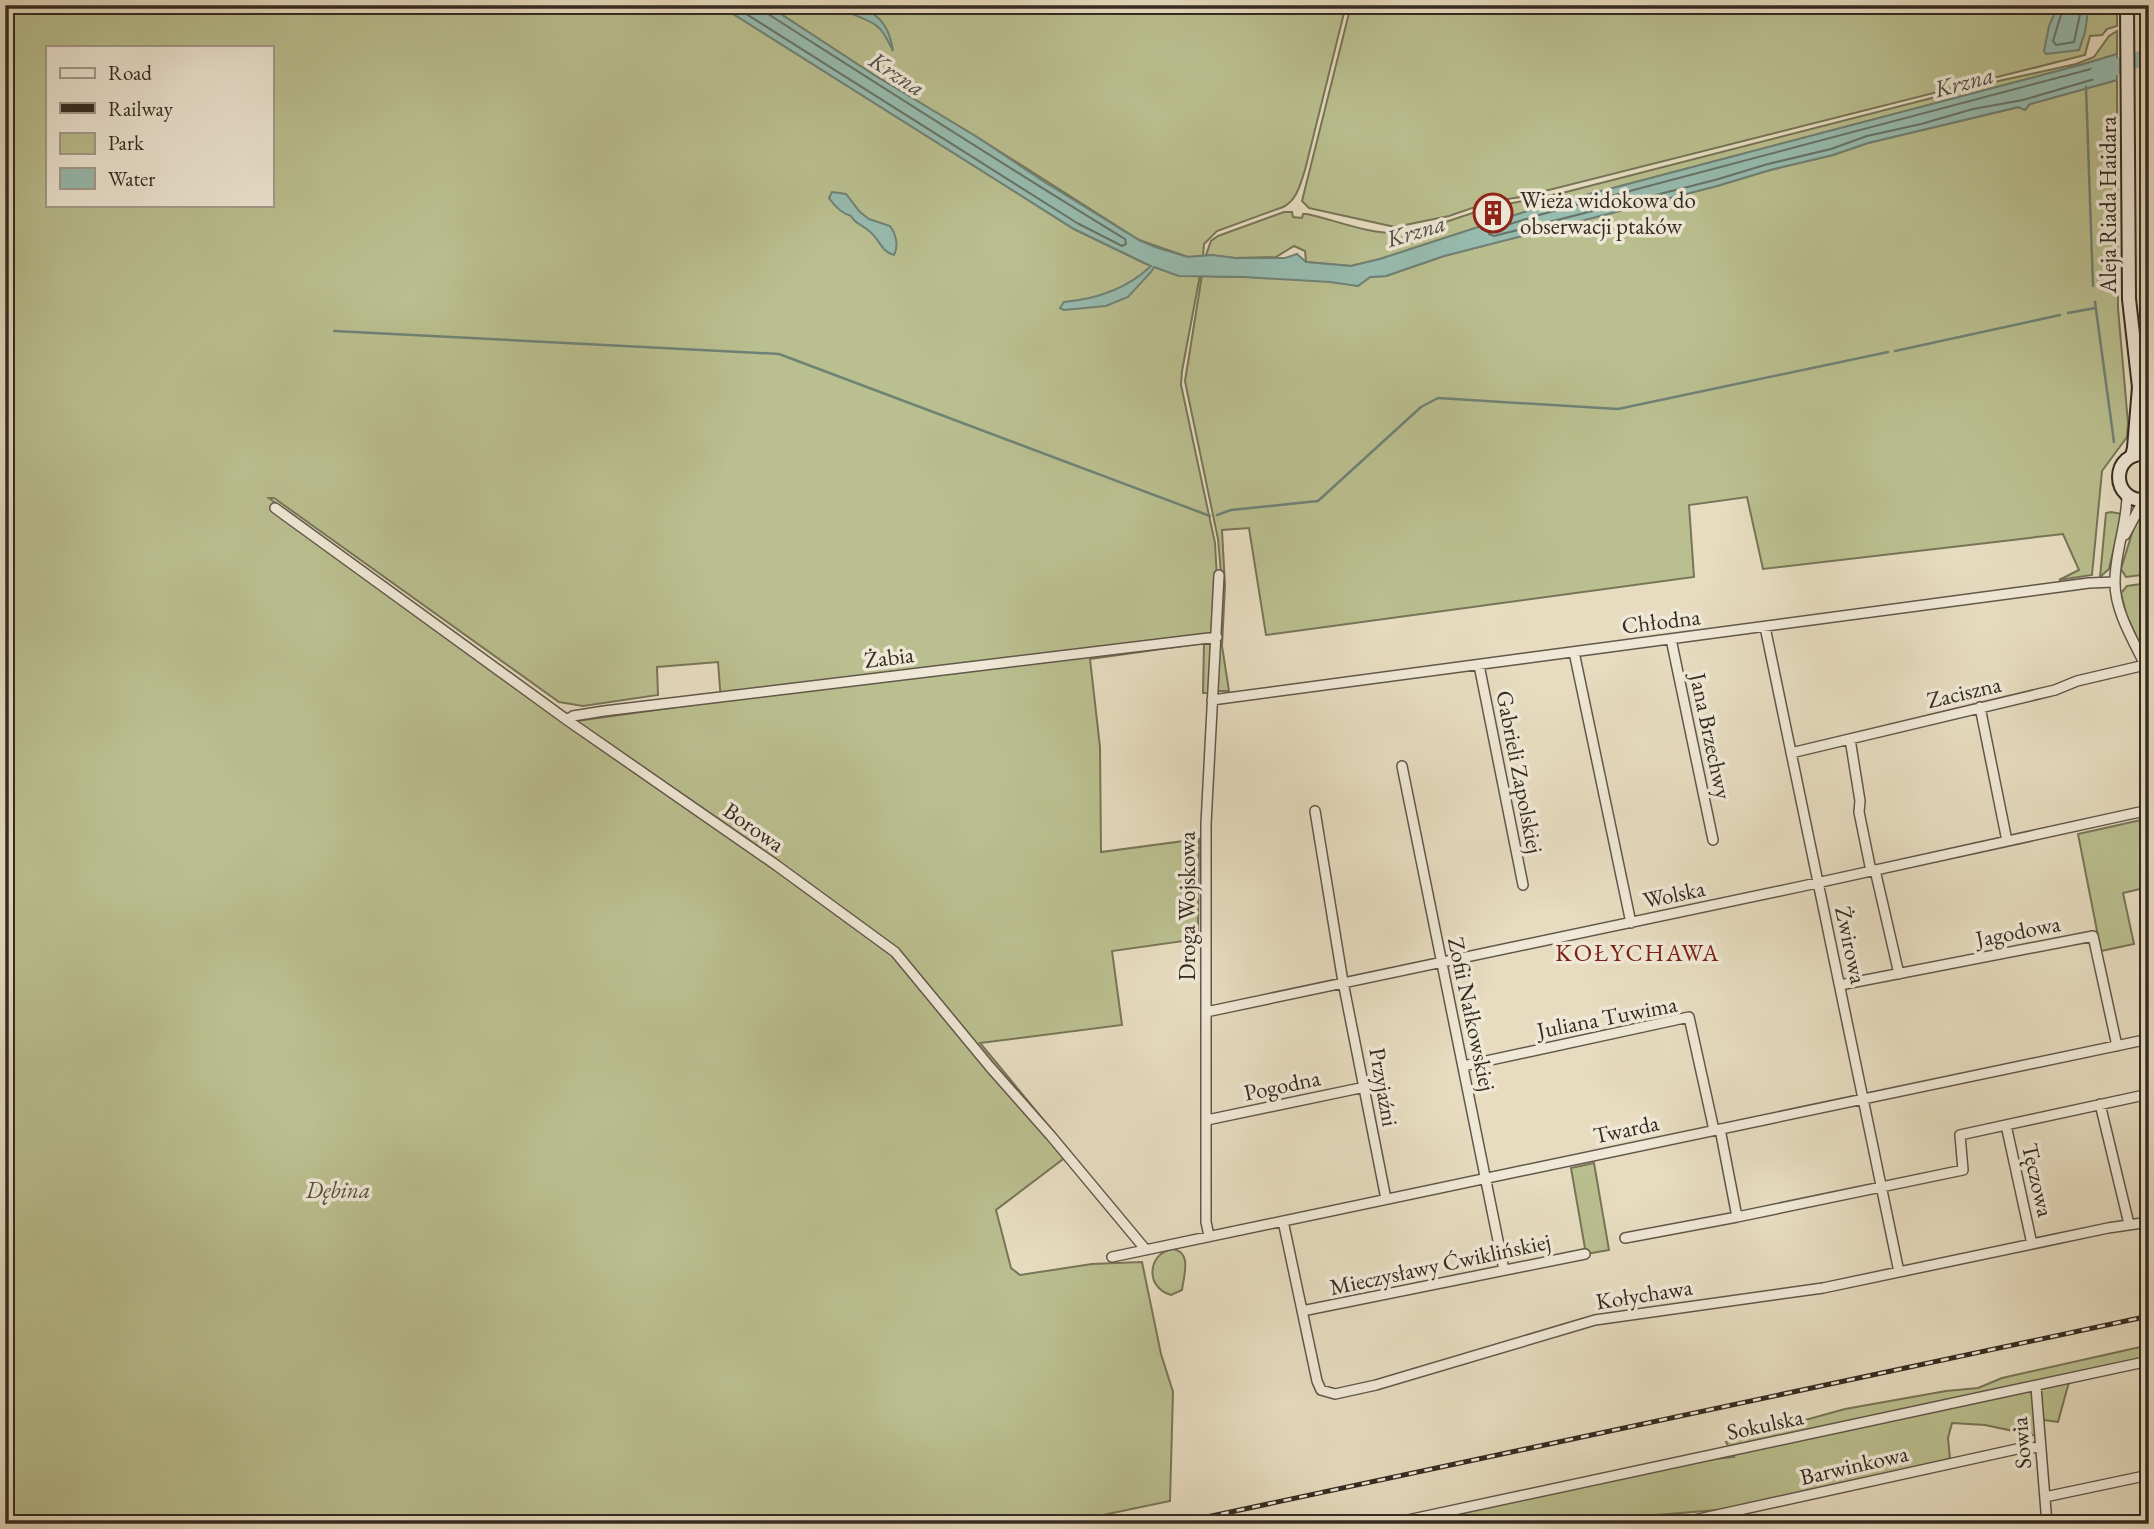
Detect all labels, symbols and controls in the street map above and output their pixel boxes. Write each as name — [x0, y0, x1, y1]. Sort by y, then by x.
water label: Krzna — [863, 44, 931, 103]
legend — [46, 46, 273, 206]
text: Road — [108, 59, 152, 86]
water label: Krzna — [1930, 59, 1997, 105]
text: Railway — [108, 95, 174, 122]
street label: Aleja Riada Haidara — [2093, 116, 2123, 295]
text: Park — [108, 129, 145, 156]
text: Water — [108, 165, 155, 192]
place label: Wieża widokowa do obserwacji ptaków — [1520, 185, 1696, 241]
building icon: Wieża widokowa do obserwacji ptaków — [1472, 192, 1514, 234]
water label: Krzna — [1382, 207, 1449, 254]
street label: Chłodna — [1620, 601, 1703, 641]
street label: Żabia — [863, 639, 916, 675]
street label: Jana Brzechwy — [1683, 668, 1739, 803]
street label: Zaciszna — [1924, 669, 2005, 715]
street label: Gabrieli Zapolskiej — [1489, 688, 1551, 856]
street label: Borowa — [717, 795, 791, 859]
street label: Droga Wojskowa — [1172, 830, 1202, 981]
street label: Wolska — [1640, 873, 1709, 915]
street label: Żwirowa — [1828, 903, 1874, 987]
street label: Jagodowa — [1971, 908, 2064, 954]
street label: Zofii Nałkowskiej — [1441, 934, 1503, 1094]
district label: KOŁYCHAWA — [1555, 937, 1721, 968]
street label: Juliana Tuwima — [1532, 989, 1680, 1046]
street label: Przyjaźni — [1362, 1045, 1406, 1129]
street label: Pogodna — [1241, 1062, 1324, 1108]
street label: Twarda — [1591, 1107, 1662, 1151]
street label: Tęczowa — [2015, 1140, 2061, 1221]
park label: Dębina — [305, 1175, 370, 1205]
street label: Mieczysławy Ćwiklińskiej — [1327, 1226, 1553, 1302]
street label: Kołychawa — [1594, 1271, 1695, 1316]
street label: Sokulska — [1724, 1401, 1807, 1447]
street label: Sowia — [2004, 1415, 2038, 1470]
street label: Barwinkowa — [1797, 1438, 1912, 1492]

